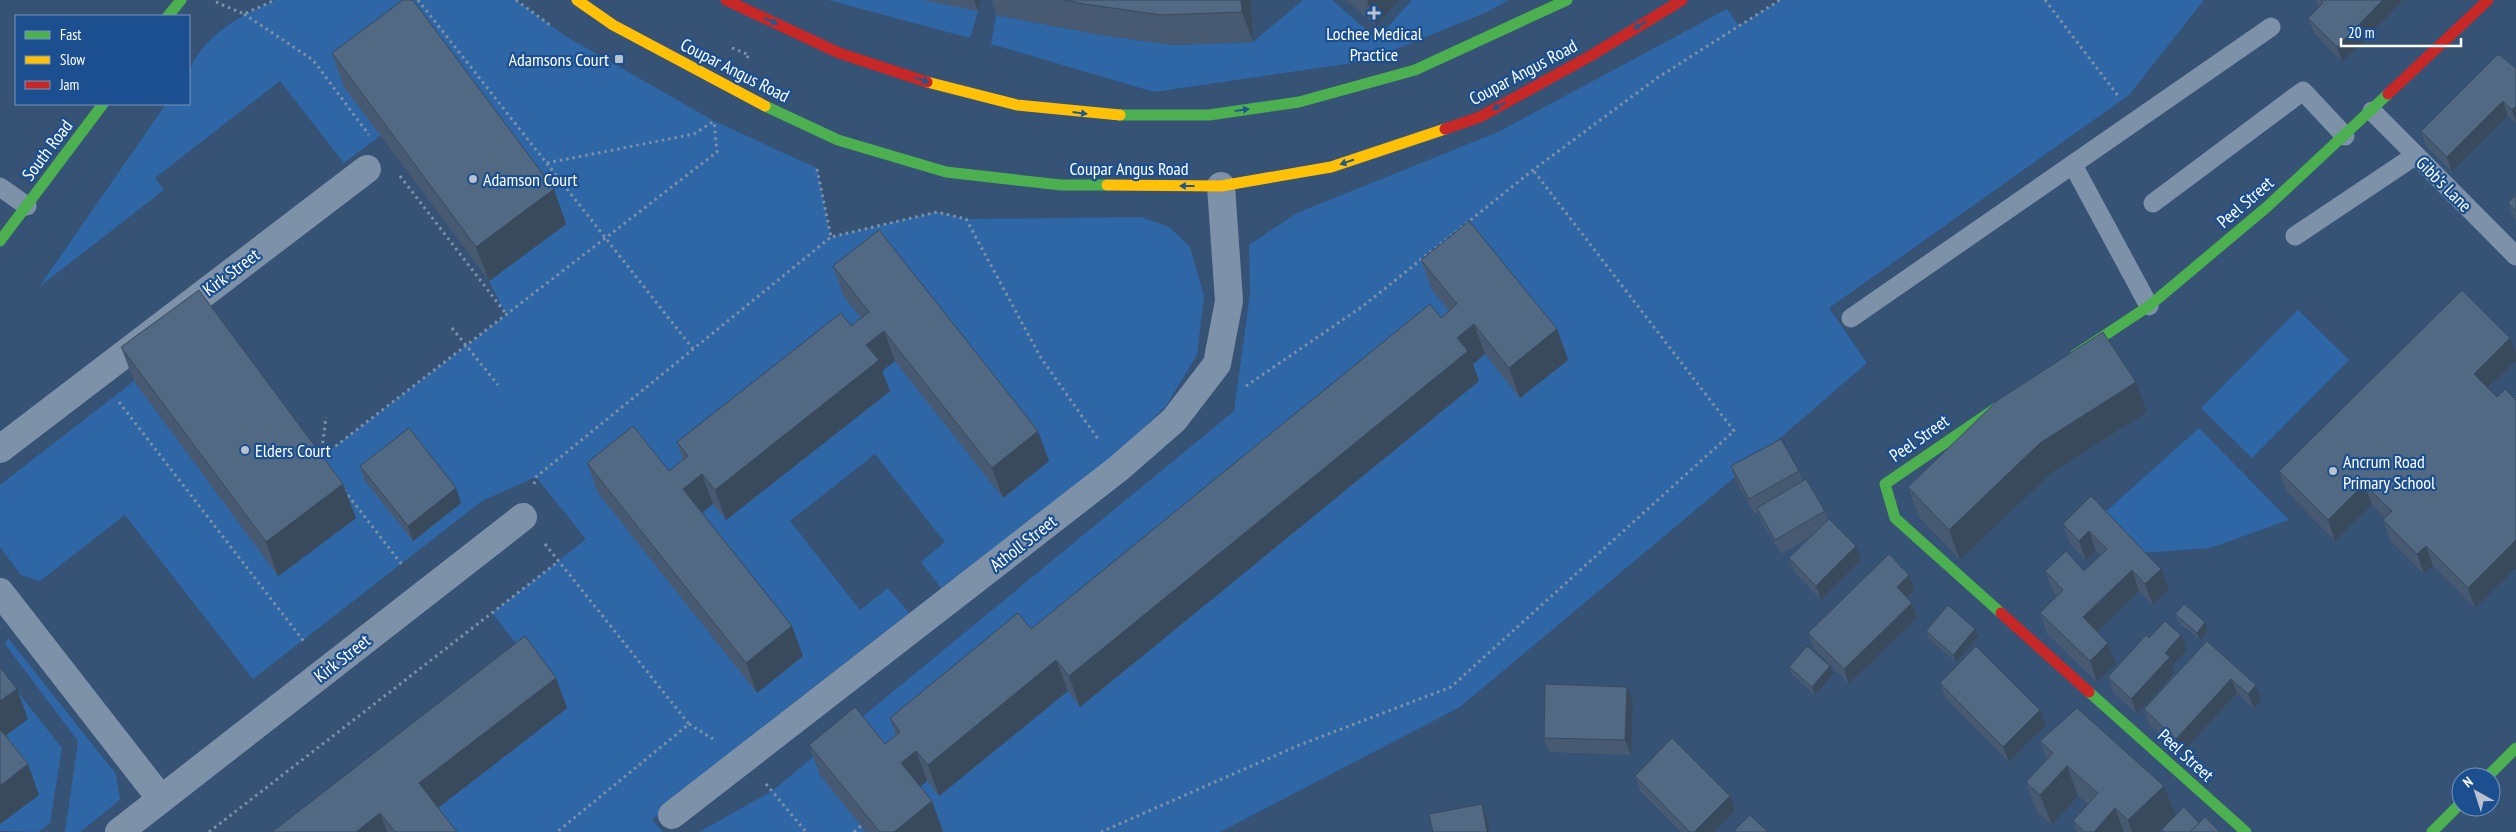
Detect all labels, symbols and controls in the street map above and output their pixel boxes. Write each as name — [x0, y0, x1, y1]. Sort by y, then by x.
marker: Lochee Medical Practice — [1367, 6, 1381, 20]
legend — [15, 15, 190, 105]
scale bar — [2341, 15, 2461, 47]
one-way arrow — [764, 17, 778, 25]
one-way arrow — [1634, 21, 1647, 30]
place label: Lochee Medical Practice — [1326, 22, 1423, 66]
text: 20 m — [2348, 23, 2374, 42]
text: Fast — [60, 25, 81, 44]
street label: Coupar Angus Road — [677, 33, 793, 107]
street label: Coupar Angus Road — [1465, 34, 1581, 110]
place label: Adamsons Court — [508, 48, 609, 71]
text: Slow — [60, 50, 85, 69]
marker: Adamsons Court — [613, 53, 625, 65]
text: Jam — [59, 75, 79, 94]
one-way arrow — [914, 77, 929, 85]
one-way arrow — [1493, 102, 1506, 111]
one-way arrow — [1235, 106, 1251, 114]
one-way arrow — [1073, 109, 1089, 117]
street label: South Road — [17, 115, 77, 185]
street label: Gibb's Lane — [2411, 151, 2477, 217]
street label: Coupar Angus Road — [1069, 157, 1189, 180]
one-way arrow — [1339, 158, 1354, 166]
place label: Adamson Court — [483, 168, 577, 191]
street label: Peel Street — [2212, 171, 2278, 233]
marker: Adamson Court — [467, 173, 479, 185]
one-way arrow — [1178, 182, 1194, 190]
street label: Kirk Street — [198, 243, 264, 301]
street label: Peel Street — [1885, 409, 1953, 467]
place label: Elders Court — [255, 439, 331, 462]
marker: Elders Court — [239, 444, 251, 456]
place label: Ancrum Road Primary School — [2343, 450, 2436, 494]
marker: Ancrum Road Primary School — [2327, 465, 2339, 477]
street label: Atholl Street — [985, 510, 1061, 576]
street label: Kirk Street — [309, 629, 375, 687]
street label: Peel Street — [2153, 724, 2219, 786]
north arrow — [2451, 767, 2501, 817]
text: N — [2459, 773, 2476, 791]

